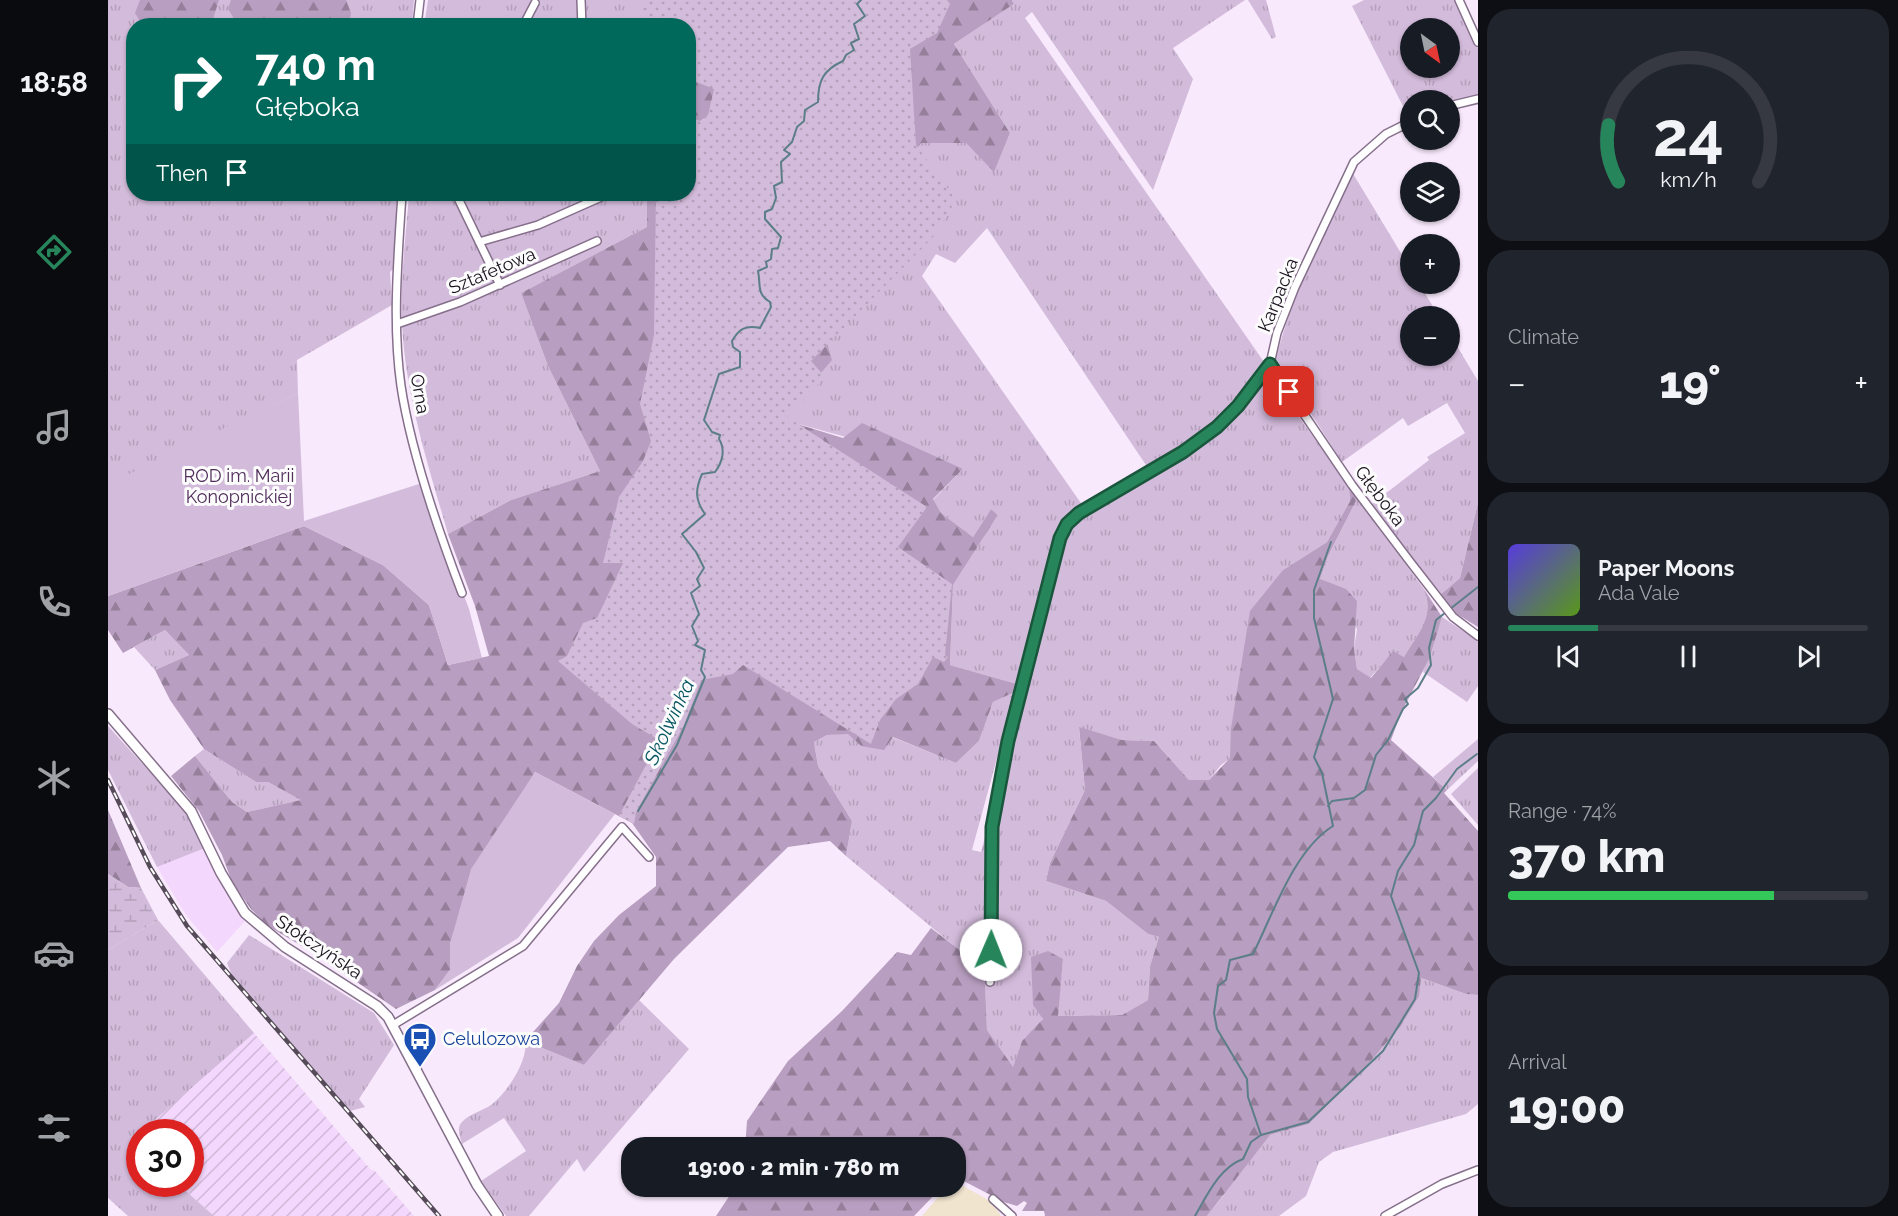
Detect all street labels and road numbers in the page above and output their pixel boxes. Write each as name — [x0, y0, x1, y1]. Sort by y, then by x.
street label: Sztafetowa — [445, 243, 538, 298]
street label: Karpacka — [1253, 255, 1302, 335]
street label: Orna — [407, 372, 434, 415]
street label: Głęboka — [1351, 461, 1410, 530]
street label: Stołczyńska — [272, 910, 366, 983]

